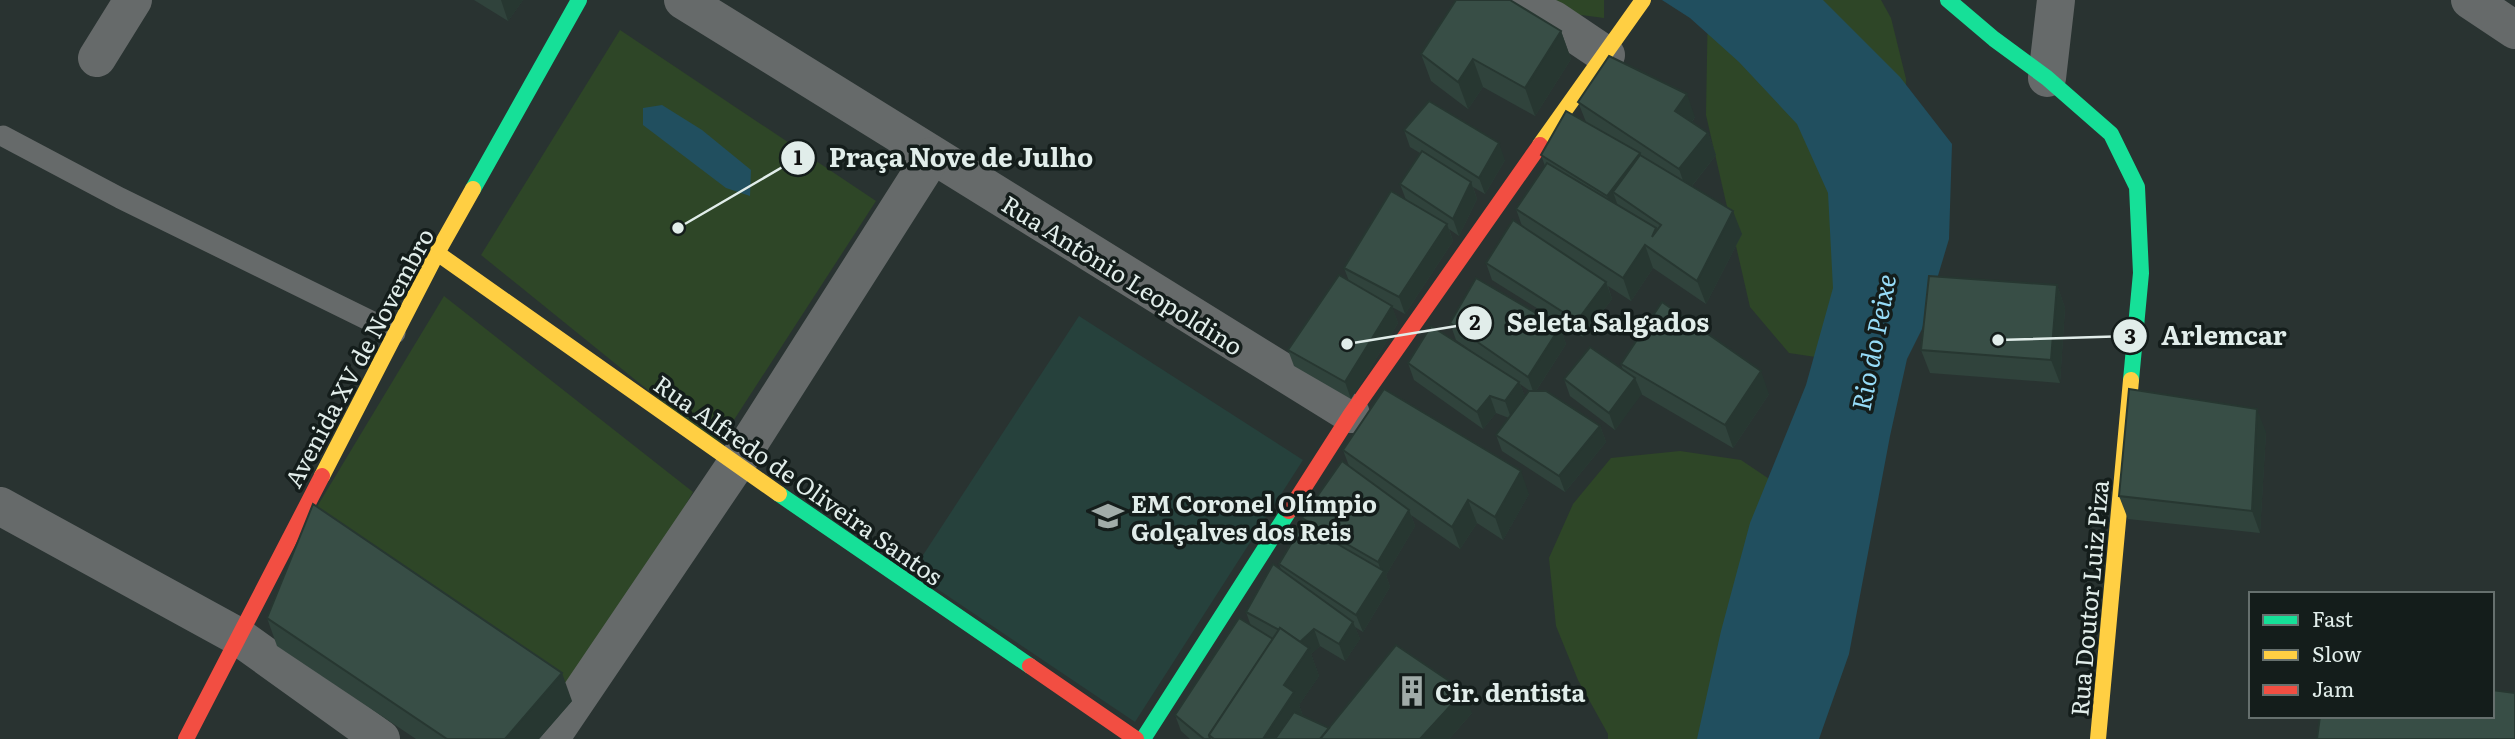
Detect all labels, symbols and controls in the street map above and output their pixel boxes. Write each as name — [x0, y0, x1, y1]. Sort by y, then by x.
callout: Praça Nove de Julho — [780, 134, 1108, 181]
text: Praça Nove de Julho — [829, 136, 1093, 175]
text: 1 — [794, 140, 803, 171]
street label: Rua Antônio Leopoldino — [996, 185, 1250, 363]
street label: Avenida XV de Novembro — [275, 221, 441, 493]
water label: Rio do Peixe — [1840, 270, 1904, 414]
callout: Seleta Salgados — [1457, 299, 1723, 346]
text: Seleta Salgados — [1507, 301, 1709, 340]
text: 2 — [1469, 305, 1481, 336]
callout: Arlemcar — [2113, 313, 2301, 360]
text: Arlemcar — [2161, 314, 2287, 353]
text: 3 — [2124, 319, 2136, 350]
street label: Rua Alfredo de Oliveira Santos — [647, 366, 951, 592]
street label: Rua Doutor Luiz Piza — [2060, 478, 2116, 718]
place label: EM Coronel Olímpio Golçalves dos Reis — [1131, 485, 1377, 548]
school or university icon: EM Coronel Olímpio Golçalves dos Reis — [1091, 499, 1125, 533]
legend — [2249, 592, 2494, 718]
text: Fast — [2312, 602, 2353, 633]
text: Slow — [2312, 637, 2362, 668]
text: Jam — [2312, 672, 2354, 703]
building icon: Cir. dentista — [1395, 674, 1429, 708]
place label: Cir. dentista — [1435, 674, 1585, 709]

